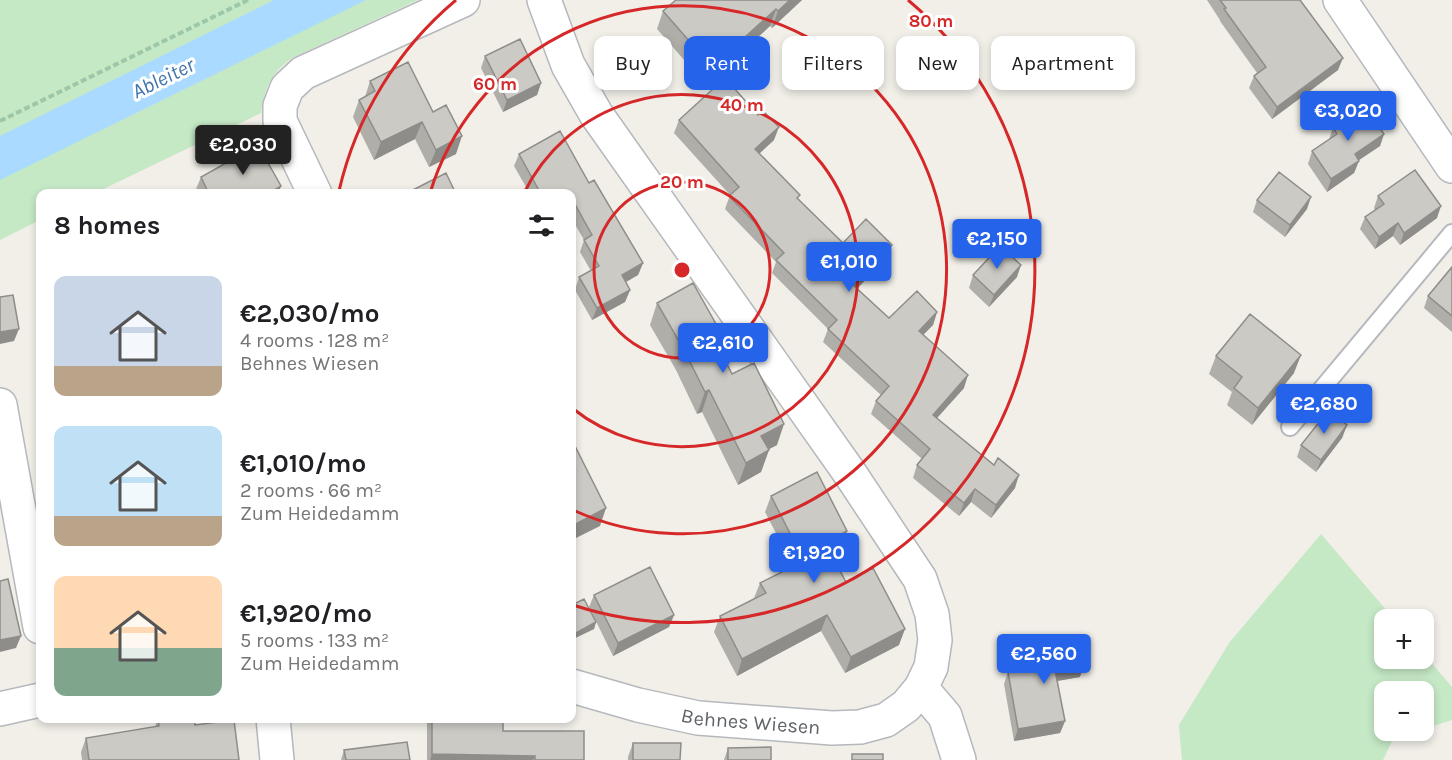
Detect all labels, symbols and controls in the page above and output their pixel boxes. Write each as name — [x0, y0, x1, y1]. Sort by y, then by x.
text: 80 m — [909, 10, 953, 32]
chip: Buy — [594, 36, 672, 90]
chip: Rent — [684, 36, 770, 90]
chip: Filters — [782, 36, 884, 90]
chip: New — [896, 36, 979, 90]
chip: Apartment — [991, 36, 1135, 90]
water label: Ableiter — [128, 52, 199, 103]
text: 60 m — [473, 73, 517, 95]
pin: €3,020 — [1299, 91, 1397, 142]
text: 40 m — [720, 94, 764, 116]
text: €3,020 — [1314, 99, 1382, 122]
pin: €2,030 — [194, 125, 292, 176]
text: €2,030 — [209, 133, 277, 156]
text: 20 m — [660, 171, 704, 193]
icon: filters — [525, 209, 558, 242]
text: 8 homes — [54, 210, 160, 241]
pin: €2,150 — [948, 219, 1046, 270]
text: €2,150 — [966, 227, 1028, 250]
pin: €1,010 — [800, 242, 898, 293]
text: €1,010 — [820, 250, 878, 273]
centre of rings — [672, 260, 692, 280]
text: €2,030/mo — [240, 298, 380, 329]
icon: home — [102, 300, 174, 372]
pin: €2,610 — [674, 323, 772, 374]
text: 4 rooms · 128 m² — [240, 329, 389, 352]
text: €2,610 — [692, 331, 754, 354]
text: Behnes Wiesen — [240, 352, 379, 375]
pin: €2,680 — [1275, 384, 1373, 435]
text: €2,680 — [1290, 392, 1358, 415]
text: €1,010/mo — [240, 448, 366, 479]
icon: home — [102, 450, 174, 522]
text: 2 rooms · 66 m² — [240, 479, 382, 502]
text: Zum Heidedamm — [240, 502, 399, 525]
pin: €1,920 — [765, 533, 863, 584]
text: €1,920 — [783, 541, 845, 564]
text: €1,920/mo — [240, 598, 372, 629]
icon: home — [102, 600, 174, 672]
map controls — [1374, 609, 1434, 741]
button: + — [1374, 609, 1434, 669]
text: 5 rooms · 133 m² — [240, 629, 389, 652]
pin: €2,560 — [995, 634, 1093, 685]
text: €2,560 — [1011, 642, 1077, 665]
text: Zum Heidedamm — [240, 652, 399, 675]
button: − — [1374, 681, 1434, 741]
street label: Behnes Wiesen — [679, 703, 821, 739]

